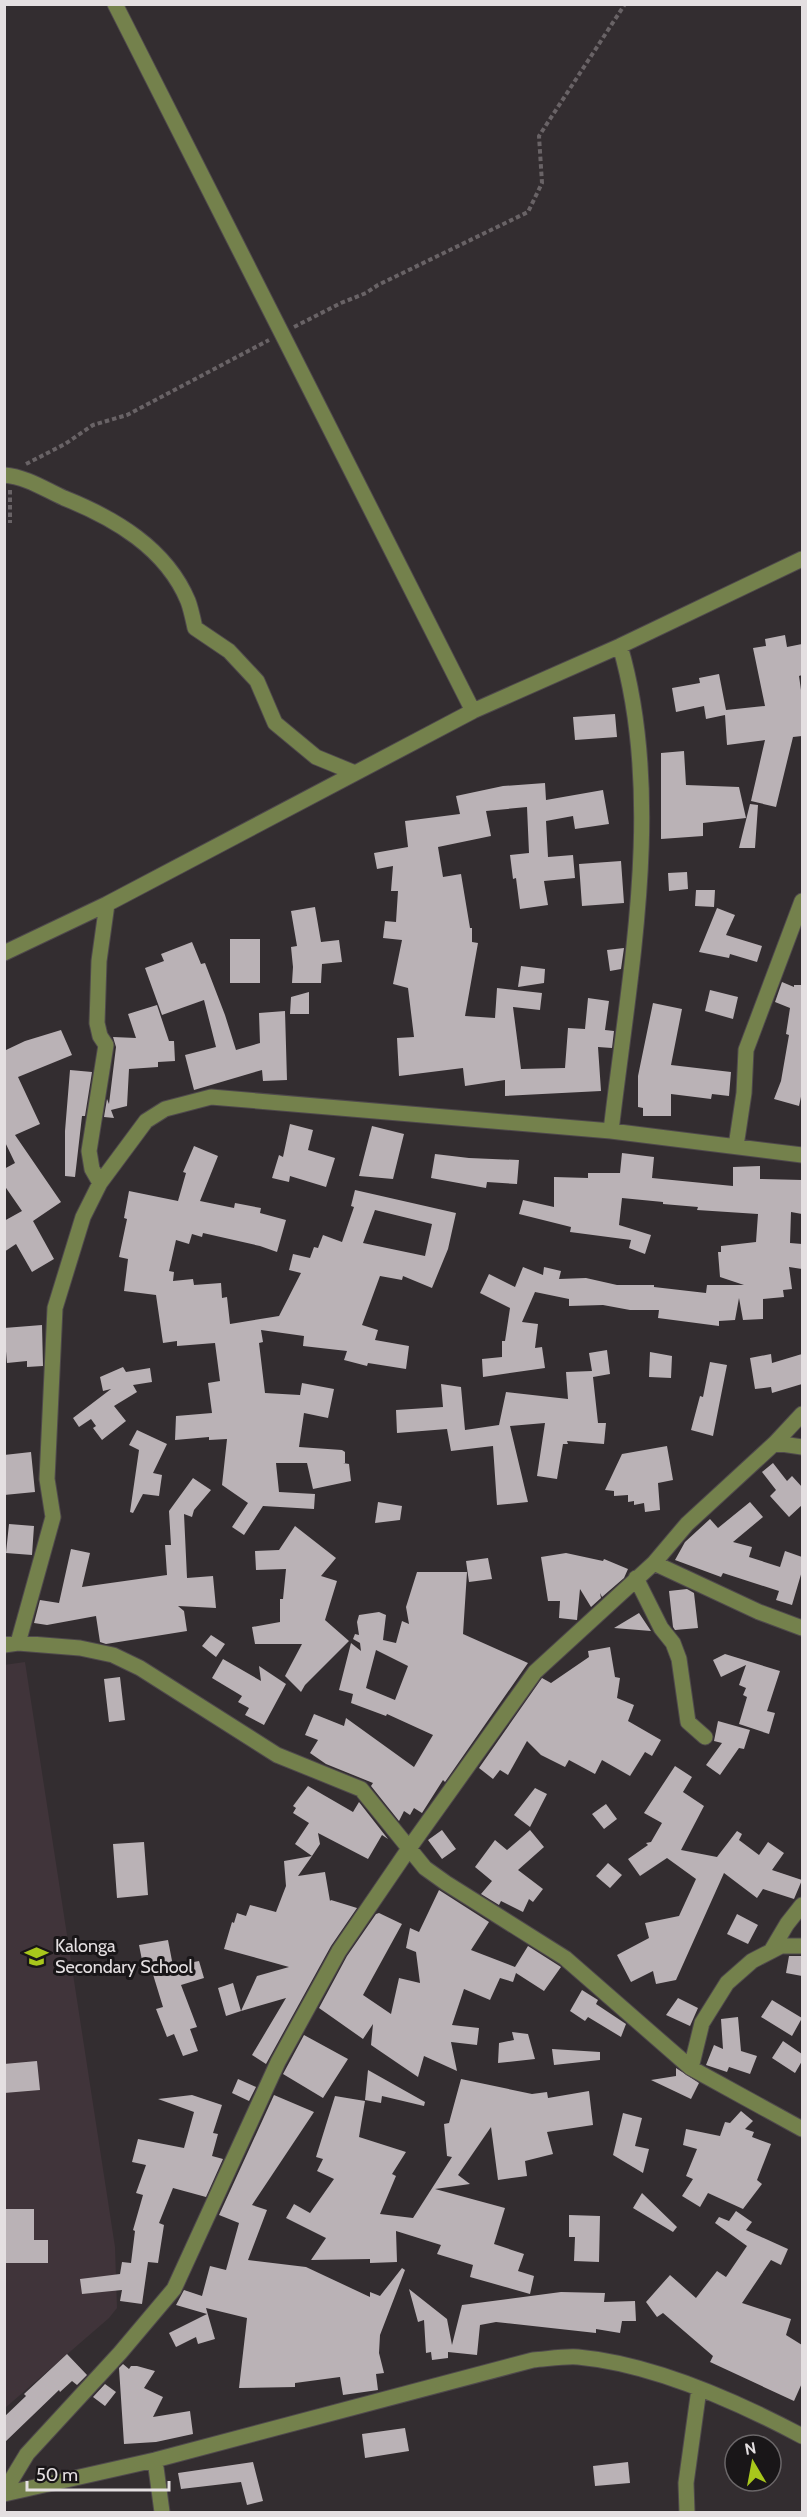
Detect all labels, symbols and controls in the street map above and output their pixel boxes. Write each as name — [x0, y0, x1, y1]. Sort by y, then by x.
place label: Kalonga Secondary School — [55, 1935, 193, 1978]
school or university icon: Kalonga Secondary School — [24, 1943, 50, 1969]
north arrow — [723, 2433, 783, 2493]
text: N — [743, 2438, 758, 2459]
scale bar — [27, 2454, 170, 2492]
text: 50 m — [36, 2464, 78, 2486]

